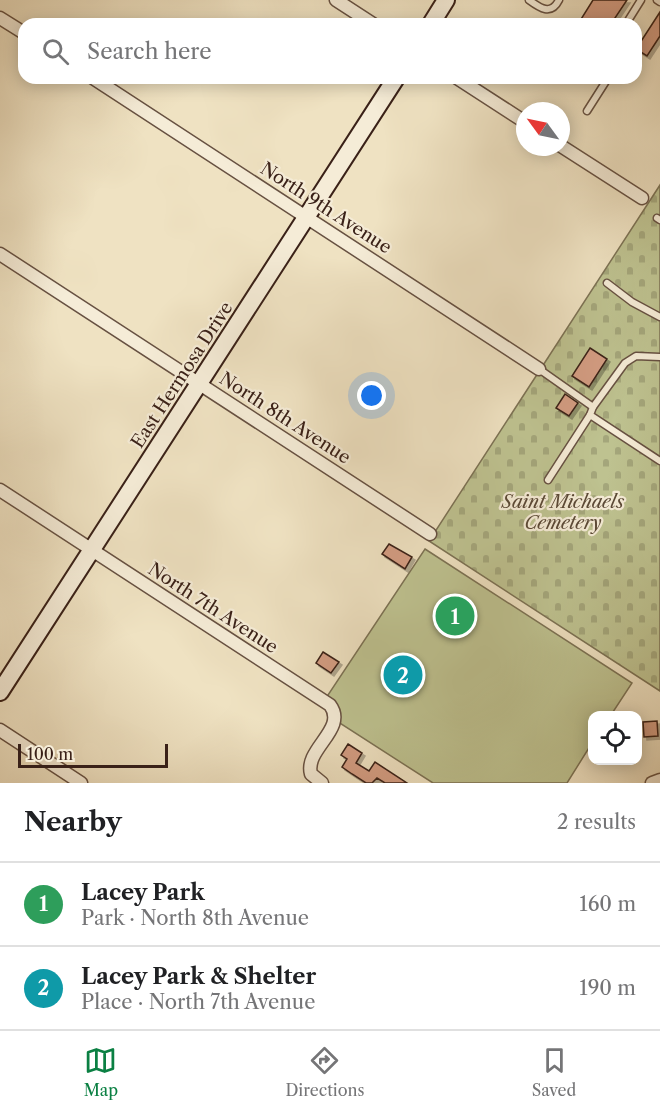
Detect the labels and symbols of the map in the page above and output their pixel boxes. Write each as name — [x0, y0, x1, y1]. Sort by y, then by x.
north arrow — [516, 102, 570, 156]
street label: North 9th Avenue — [256, 157, 396, 259]
street label: East Hermosa Drive — [126, 298, 238, 452]
street label: North 8th Avenue — [215, 367, 355, 469]
your location — [357, 381, 386, 410]
park label: Saint Michaels Cemetery — [501, 491, 624, 534]
street label: North 7th Avenue — [144, 558, 282, 658]
pin: 1 — [436, 594, 474, 638]
pin: 2 — [384, 652, 422, 698]
scale bar — [18, 741, 168, 768]

